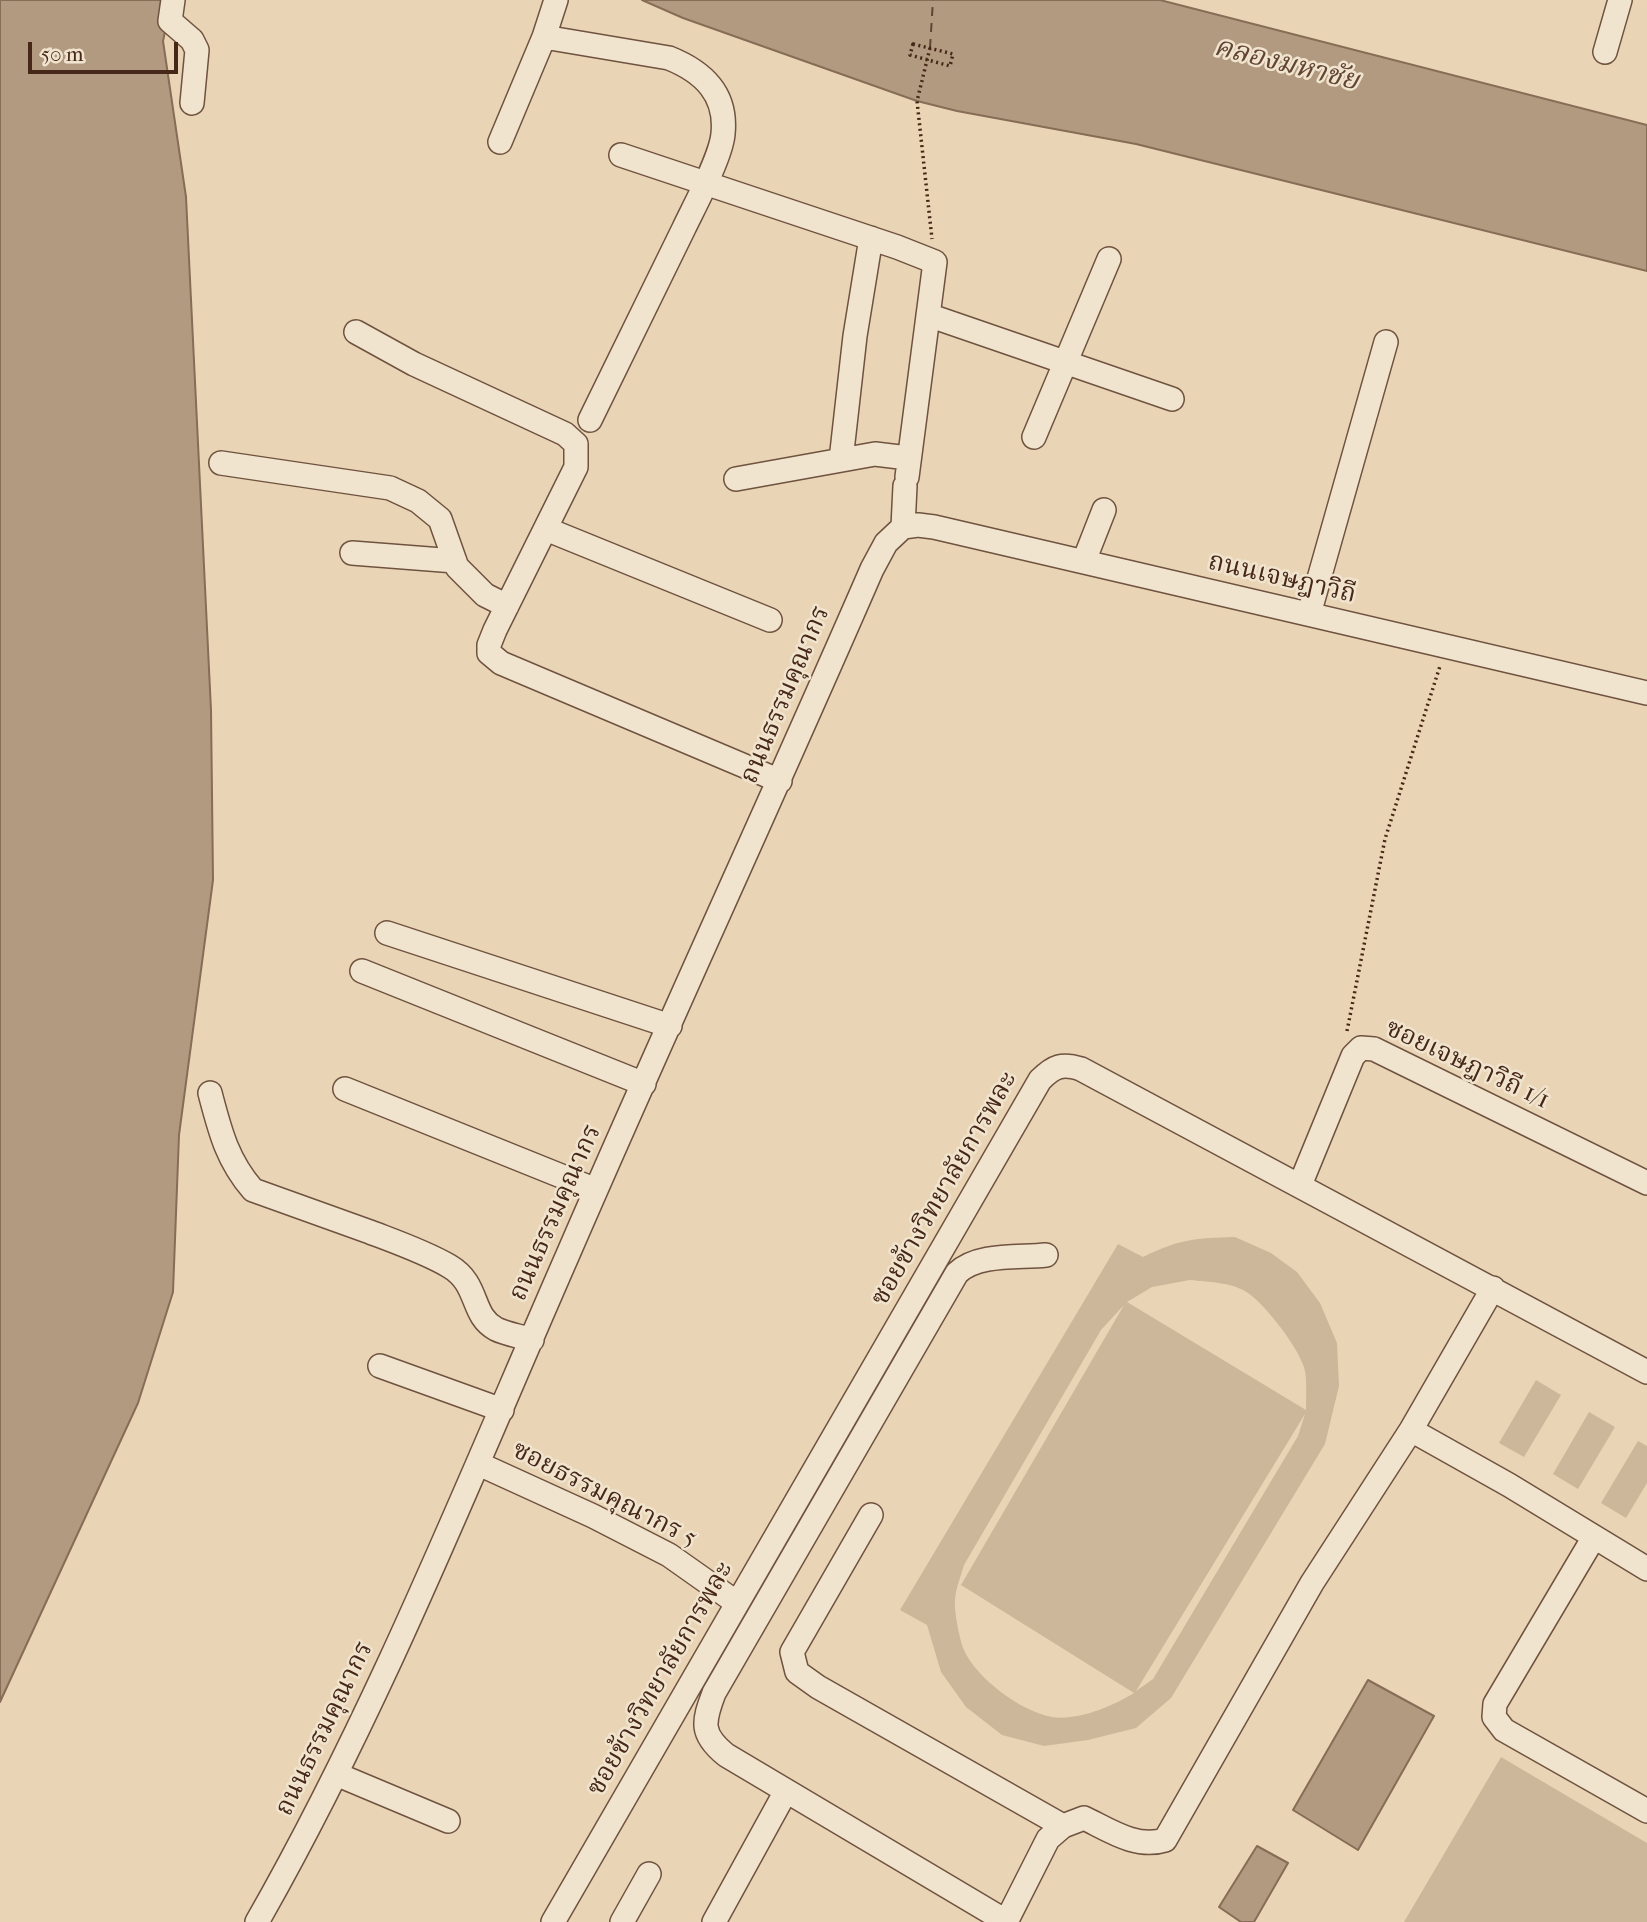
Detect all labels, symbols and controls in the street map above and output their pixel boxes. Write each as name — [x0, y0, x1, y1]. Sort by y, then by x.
scale bar — [32, 28, 182, 72]
water label: คลองมหาชัย — [1210, 31, 1362, 99]
text: 50 m — [41, 42, 84, 66]
street label: ถนนเจษฎาวิถี — [1205, 547, 1359, 611]
street label: ถนนธรรมคุณากร — [735, 602, 837, 788]
street label: ซอยเจษฎาวิถี 1/1 — [1380, 1013, 1554, 1117]
street label: ซอยข้างวิทยาลัยการพละ — [865, 1066, 1025, 1312]
street label: ถนนธรรมคุณากร — [503, 1120, 609, 1306]
street label: ซอยธรรมคุณากร 5 — [507, 1435, 701, 1555]
street label: ซอยข้างวิทยาลัยการพละ — [581, 1556, 741, 1802]
street label: ถนนธรรมคุณากร — [269, 1637, 381, 1821]

